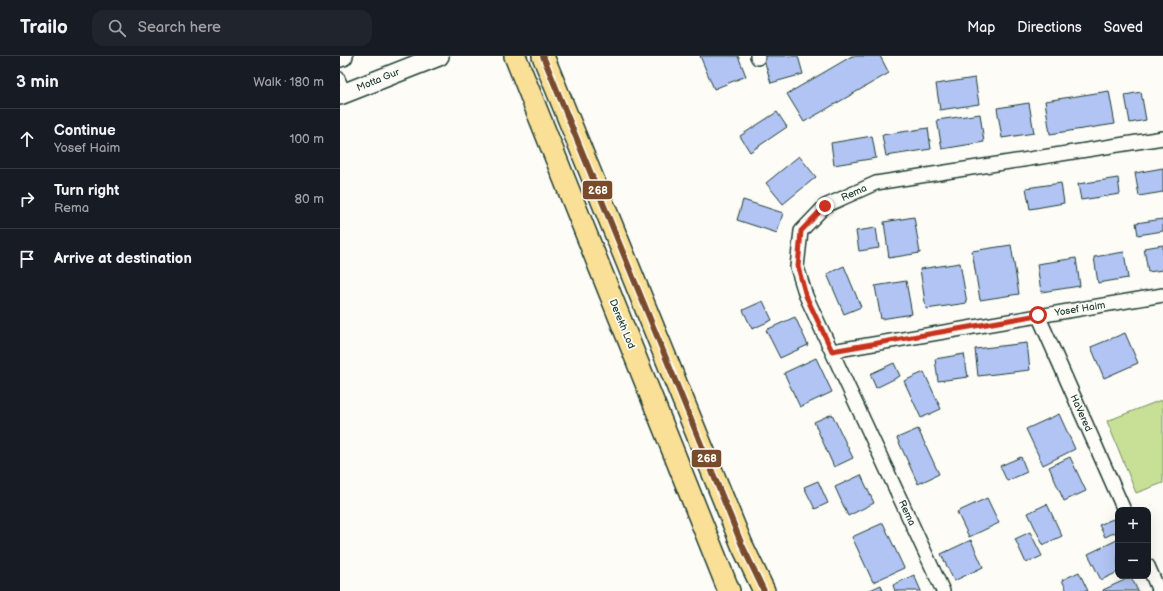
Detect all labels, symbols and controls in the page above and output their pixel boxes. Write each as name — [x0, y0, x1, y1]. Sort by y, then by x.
search box — [92, 10, 372, 46]
text: Trailo — [20, 16, 68, 39]
icon: search — [106, 17, 128, 39]
text: Search here — [138, 18, 221, 37]
text: Map — [967, 19, 995, 36]
text: Directions — [1017, 19, 1082, 36]
text: Saved — [1104, 19, 1143, 36]
street label: Motta Gur — [355, 66, 401, 94]
text: 3 min — [16, 72, 59, 92]
text: Walk · 180 m — [253, 74, 324, 90]
text: Continue — [54, 121, 116, 140]
icon: ahead — [16, 128, 38, 150]
text: 100 m — [289, 131, 324, 147]
text: Yosef Haim — [54, 140, 120, 156]
line badge: 268 — [582, 180, 613, 200]
text: Turn right — [54, 181, 119, 200]
street label: Rema — [839, 182, 869, 204]
text: 268 — [588, 184, 608, 197]
icon: right — [16, 188, 38, 210]
text: 80 m — [295, 191, 324, 207]
route end — [816, 197, 834, 215]
text: Rema — [54, 200, 89, 216]
icon: arrive — [16, 248, 38, 270]
text: Arrive at destination — [54, 249, 192, 268]
street label: Derekh Lod — [607, 297, 637, 351]
street label: Yosef Haim — [1053, 299, 1106, 319]
route start — [1029, 306, 1047, 324]
street label: HaVered — [1068, 393, 1095, 434]
line badge: 268 — [691, 449, 722, 468]
text: 268 — [697, 452, 717, 465]
street label: Rema — [896, 498, 918, 528]
map controls — [1115, 507, 1151, 579]
button: + — [1115, 507, 1151, 543]
button: − — [1115, 543, 1151, 579]

